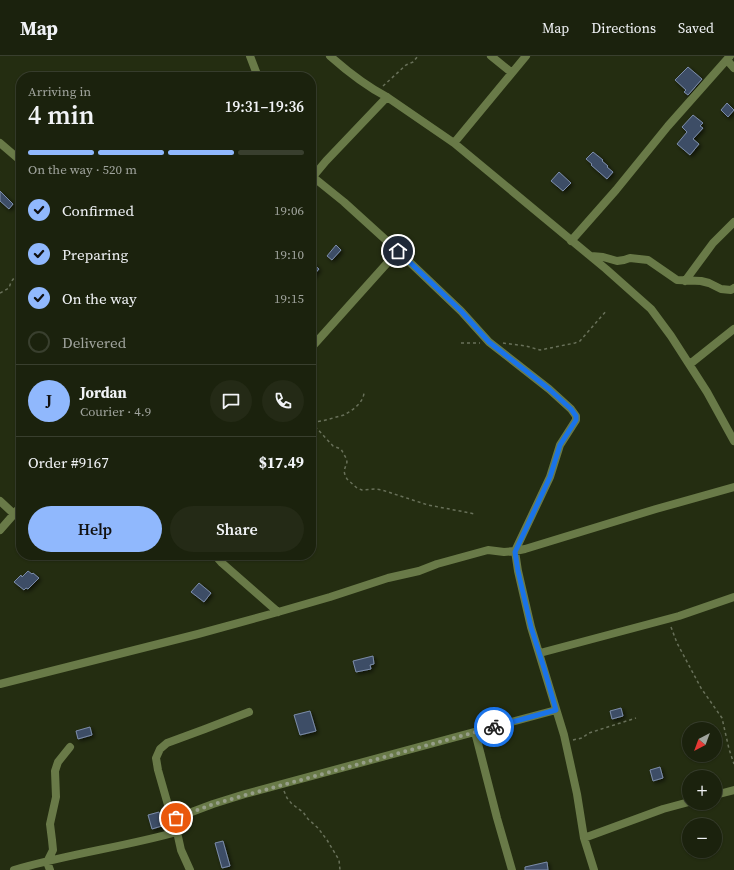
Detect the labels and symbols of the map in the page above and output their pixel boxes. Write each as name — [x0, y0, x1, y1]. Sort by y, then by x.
pin — [381, 234, 415, 268]
courier — [474, 707, 514, 747]
north arrow — [682, 722, 722, 762]
pin — [159, 801, 193, 835]

